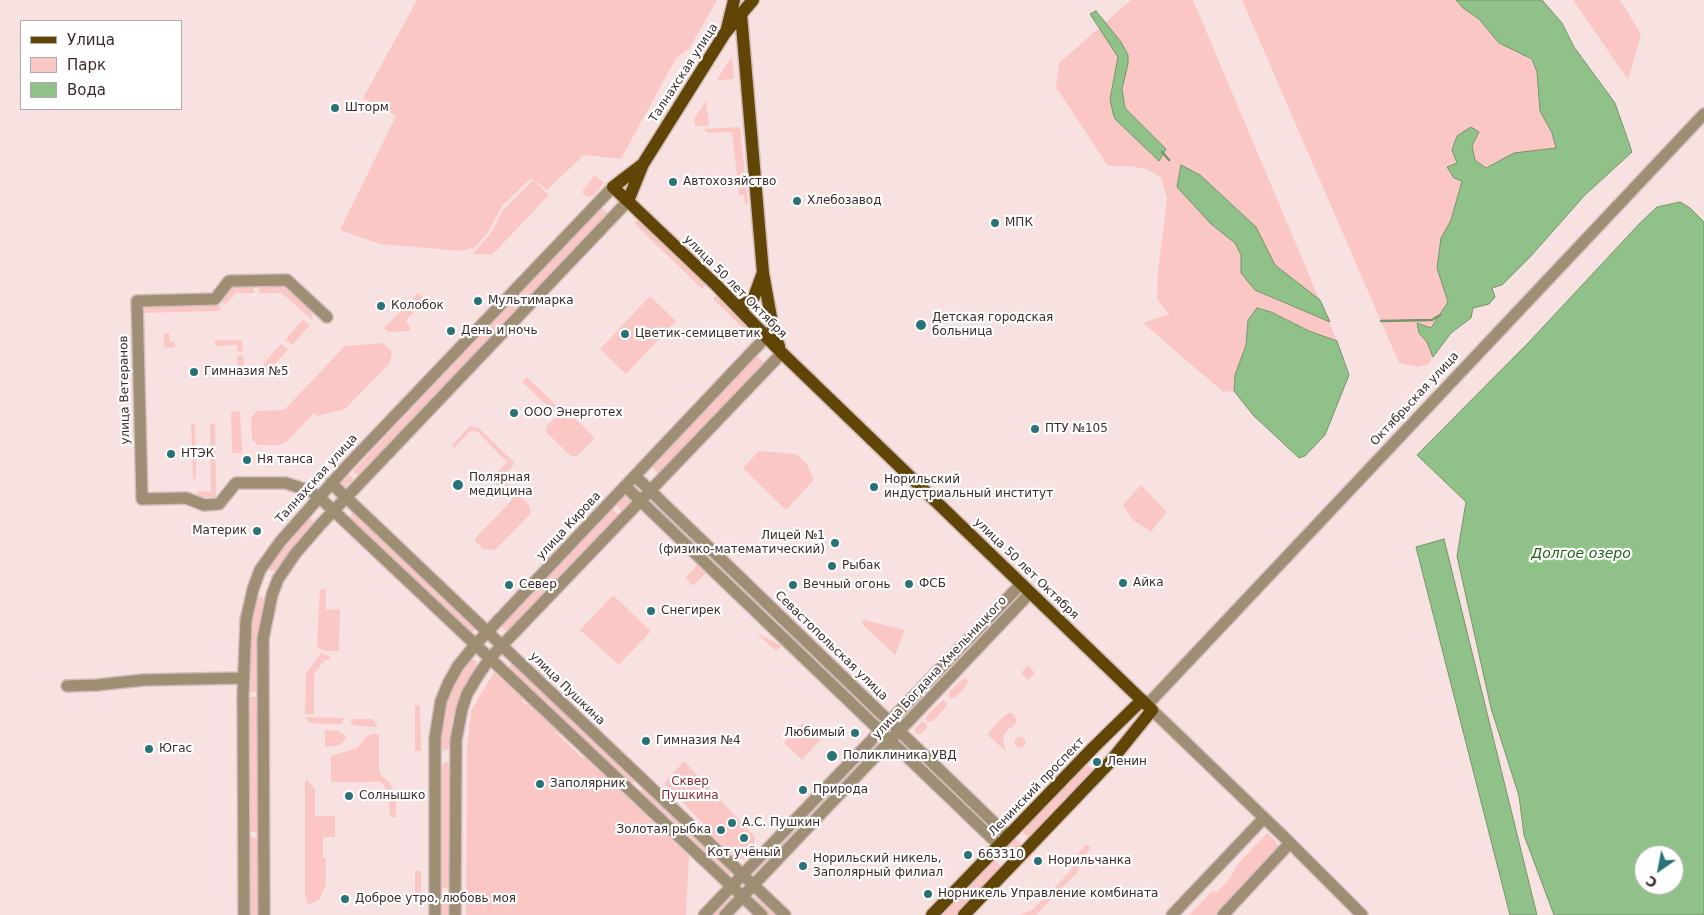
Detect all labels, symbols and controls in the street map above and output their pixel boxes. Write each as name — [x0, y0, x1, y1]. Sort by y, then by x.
legend — [20, 20, 182, 110]
street label: Талнахская улица — [647, 21, 721, 125]
text: Улица — [67, 31, 115, 49]
text: Парк — [67, 56, 106, 74]
text: Вода — [67, 81, 106, 99]
place label: Шторм — [345, 101, 389, 115]
marker: Шторм — [329, 102, 341, 114]
place label: Автохозяйство — [683, 175, 776, 189]
marker: Автохозяйство — [667, 176, 679, 188]
place label: Хлебозавод — [807, 194, 881, 208]
marker: Хлебозавод — [791, 195, 803, 207]
place label: МПК — [1005, 216, 1033, 230]
marker: МПК — [989, 217, 1001, 229]
street label: улица 50 лет Октября — [680, 232, 790, 342]
place label: Мультимарка — [488, 294, 574, 308]
marker: Мультимарка — [472, 295, 484, 307]
place label: Колобок — [391, 299, 444, 313]
marker: Колобок — [375, 300, 387, 312]
place label: Детская городская больница — [932, 311, 1053, 339]
marker: Детская городская больница — [914, 318, 928, 332]
place label: День и ночь — [461, 324, 537, 338]
marker: День и ночь — [445, 325, 457, 337]
place label: Цветик-семицветик — [635, 327, 761, 341]
marker: Цветик-семицветик — [619, 328, 631, 340]
street label: улица Ветеранов — [117, 335, 133, 445]
street label: Октябрьская улица — [1368, 349, 1462, 449]
place label: Гимназия №5 — [204, 365, 289, 379]
marker: Гимназия №5 — [188, 366, 200, 378]
place label: ООО Энерготех — [524, 406, 622, 420]
marker: ООО Энерготех — [508, 407, 520, 419]
place label: ПТУ №105 — [1045, 422, 1108, 436]
marker: ПТУ №105 — [1029, 423, 1041, 435]
street label: Талнахская улица — [273, 431, 361, 527]
place label: НТЭК — [181, 447, 214, 461]
marker: НТЭК — [165, 448, 177, 460]
place label: Ня танса — [257, 453, 313, 467]
marker: Ня танса — [241, 454, 253, 466]
place label: Полярная медицина — [469, 471, 533, 499]
place label: Норильский индустриальный институт — [884, 473, 1053, 501]
marker: Полярная медицина — [451, 478, 465, 492]
marker: Норильский индустриальный институт — [868, 481, 880, 493]
street label: улица Кирова — [534, 489, 604, 563]
street label: улица 50 лет Октября — [971, 515, 1081, 623]
place label: Материк — [192, 524, 247, 538]
marker: Материк — [251, 525, 263, 537]
place label: Лицей №1 (физико-математический) — [659, 529, 825, 557]
marker: Лицей №1 (физико-математический) — [829, 537, 841, 549]
water label: Долгое озеро — [1531, 546, 1631, 562]
place label: Рыбак — [842, 559, 881, 573]
marker: Рыбак — [826, 560, 838, 572]
place label: Айка — [1133, 576, 1164, 590]
place label: ФСБ — [919, 577, 946, 591]
marker: Айка — [1117, 577, 1129, 589]
place label: Север — [519, 578, 557, 592]
place label: Вечный огонь — [803, 578, 891, 592]
marker: ФСБ — [903, 578, 915, 590]
marker: Север — [503, 579, 515, 591]
marker: Вечный огонь — [787, 579, 799, 591]
street label: Севастопольская улица — [772, 588, 890, 704]
street label: улица Богдана Хмельницкого — [870, 594, 1010, 742]
place label: Снегирек — [661, 604, 721, 618]
marker: Снегирек — [645, 605, 657, 617]
street label: улица Пушкина — [526, 649, 608, 729]
place label: Любимый — [784, 726, 845, 740]
marker: Любимый — [849, 727, 861, 739]
place label: Гимназия №4 — [656, 734, 741, 748]
marker: Гимназия №4 — [640, 735, 652, 747]
street label: Ленинский проспект — [986, 735, 1088, 839]
place label: Югас — [159, 742, 192, 756]
marker: Югас — [143, 743, 155, 755]
marker: Поликлиника УВД — [825, 749, 839, 763]
place label: Поликлиника УВД — [843, 749, 957, 763]
place label: Ленин — [1107, 755, 1147, 769]
marker: Ленин — [1091, 756, 1103, 768]
park label: Сквер Пушкина — [661, 775, 719, 803]
place label: Заполярник — [550, 777, 626, 791]
marker: Заполярник — [534, 778, 546, 790]
place label: Природа — [813, 783, 868, 797]
marker: Природа — [797, 784, 809, 796]
place label: Солнышко — [359, 789, 425, 803]
marker: Солнышко — [343, 790, 355, 802]
place label: А.С. Пушкин — [742, 816, 820, 830]
marker: А.С. Пушкин — [726, 817, 738, 829]
place label: Золотая рыбка — [616, 823, 711, 837]
marker: Золотая рыбка — [715, 824, 727, 836]
marker: Кот учёный — [738, 832, 750, 844]
north arrow — [1634, 845, 1684, 895]
place label: Кот учёный — [707, 846, 781, 860]
place label: 663310 — [978, 848, 1024, 862]
marker: 663310 — [962, 849, 974, 861]
place label: Норильский никель, Заполярный филиал — [813, 852, 943, 880]
place label: Норильчанка — [1048, 854, 1131, 868]
marker: Норильчанка — [1032, 855, 1044, 867]
marker: Норильский никель, Заполярный филиал — [797, 860, 809, 872]
text: С — [1643, 872, 1660, 891]
place label: Норникель Управление комбината — [938, 887, 1158, 901]
marker: Норникель Управление комбината — [922, 888, 934, 900]
place label: Доброе утро, любовь моя — [355, 892, 516, 906]
marker: Доброе утро, любовь моя — [339, 893, 351, 905]

